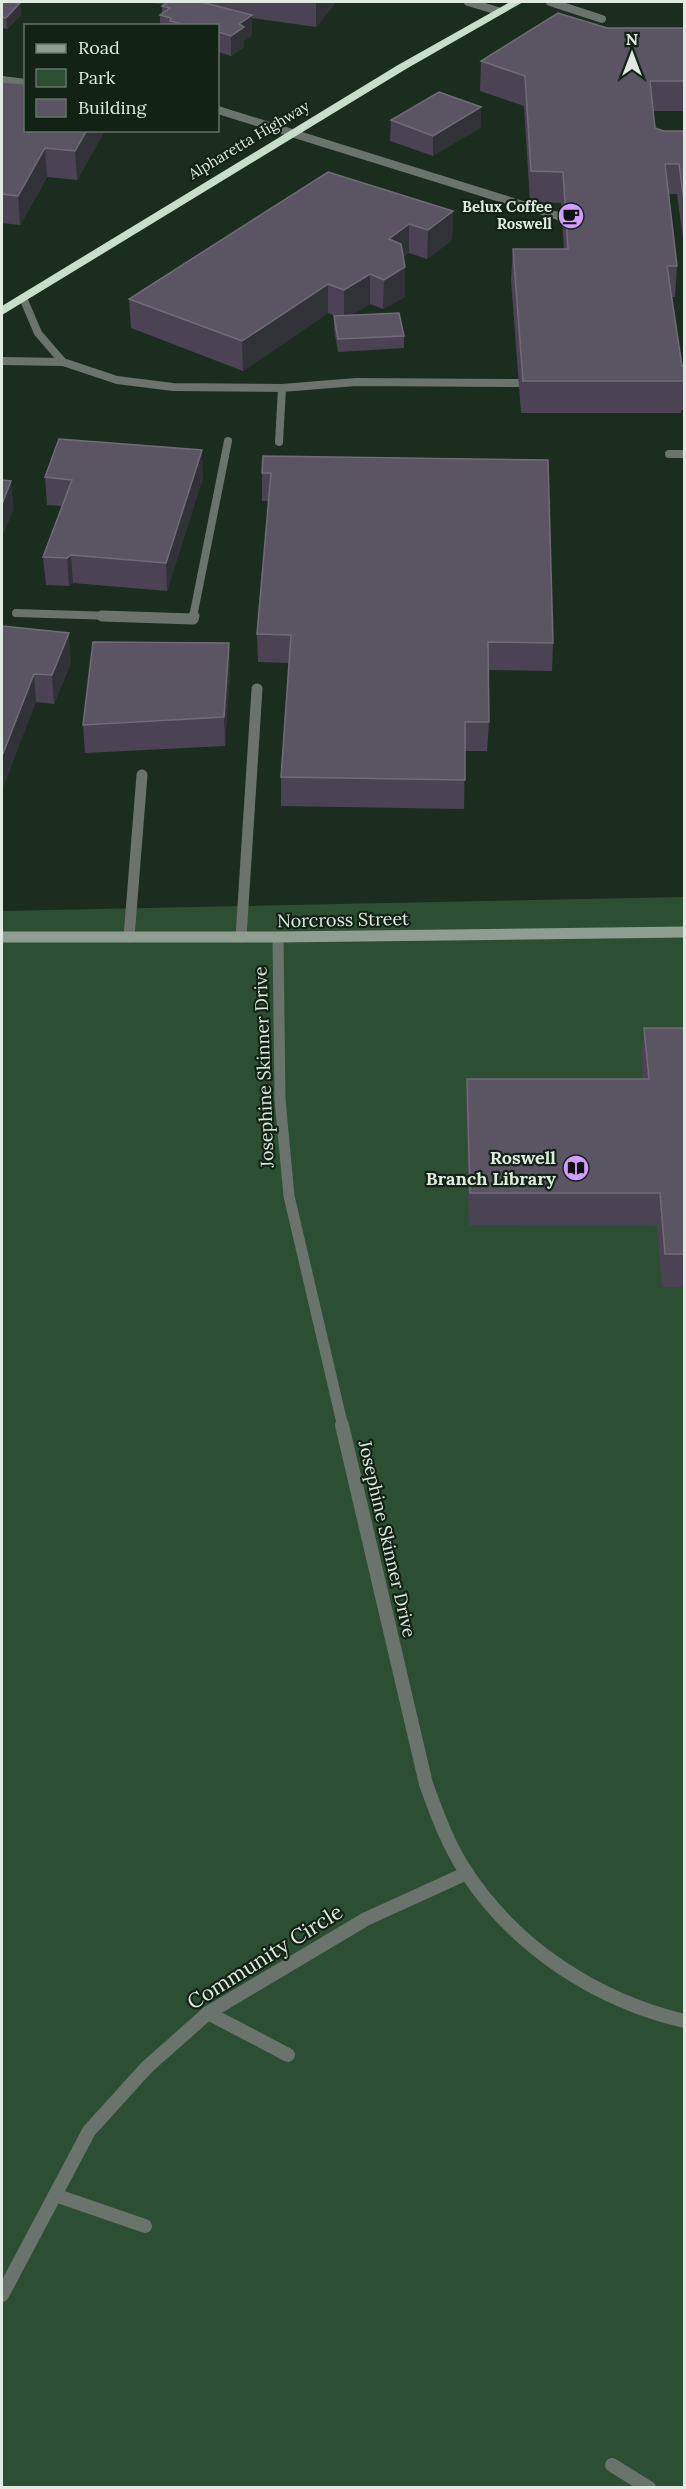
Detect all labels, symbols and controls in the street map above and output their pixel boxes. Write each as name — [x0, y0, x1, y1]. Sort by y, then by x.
legend — [24, 24, 219, 132]
north arrow — [602, 24, 662, 84]
text: N — [626, 29, 638, 49]
text: Road — [78, 36, 120, 59]
text: Park — [78, 66, 116, 89]
text: Building — [78, 96, 148, 119]
street label: Alpharetta Highway — [184, 96, 313, 184]
place label: Belux Coffee Roswell — [462, 197, 552, 233]
cafe icon: Belux Coffee Roswell — [556, 201, 586, 231]
street label: Norcross Street — [277, 907, 409, 932]
street label: Josephine Skinner Drive — [248, 966, 279, 1169]
place label: Roswell Branch Library — [426, 1146, 556, 1190]
library icon: Roswell Branch Library — [561, 1153, 591, 1183]
street label: Josephine Skinner Drive — [353, 1437, 421, 1640]
street label: Community Circle — [182, 1898, 348, 2015]

